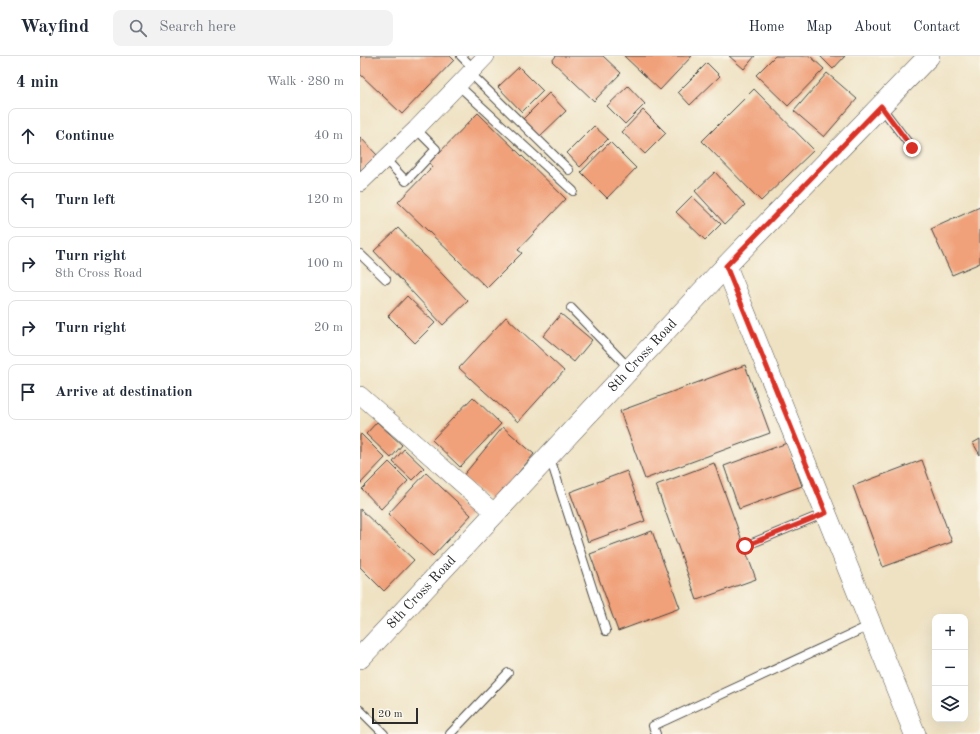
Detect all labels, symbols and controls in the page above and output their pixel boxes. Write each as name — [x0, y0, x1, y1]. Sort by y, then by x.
search box — [113, 10, 393, 46]
icon: search — [127, 17, 149, 39]
text: Wayfind — [20, 18, 89, 37]
text: Search here — [159, 20, 236, 35]
text: Home — [749, 20, 784, 34]
text: Map — [806, 20, 832, 34]
text: About — [854, 20, 891, 34]
text: Contact — [913, 20, 960, 34]
text: 4 min — [16, 74, 59, 91]
text: Walk · 280 m — [267, 75, 344, 88]
icon: ahead — [17, 125, 39, 147]
text: Continue — [55, 129, 114, 144]
text: 40 m — [314, 129, 343, 142]
route end — [903, 139, 921, 157]
icon: left — [17, 189, 39, 211]
text: Turn left — [55, 193, 115, 208]
text: 120 m — [306, 193, 343, 206]
text: Turn right — [55, 249, 126, 264]
icon: right — [17, 253, 39, 275]
text: 100 m — [306, 257, 343, 270]
text: 8th Cross Road — [55, 267, 142, 280]
street label: 8th Cross Road — [605, 316, 680, 395]
icon: right — [17, 317, 39, 339]
text: Turn right — [55, 321, 126, 336]
text: 20 m — [314, 321, 343, 334]
icon: arrive — [17, 381, 39, 403]
text: Arrive at destination — [55, 385, 193, 400]
route start — [736, 537, 754, 555]
street label: 8th Cross Road — [384, 553, 459, 631]
map controls — [932, 614, 968, 722]
button: + — [932, 614, 968, 650]
button: − — [932, 650, 968, 686]
button: layers — [932, 686, 968, 722]
scale bar — [372, 706, 418, 725]
text: 20 m — [378, 709, 403, 720]

